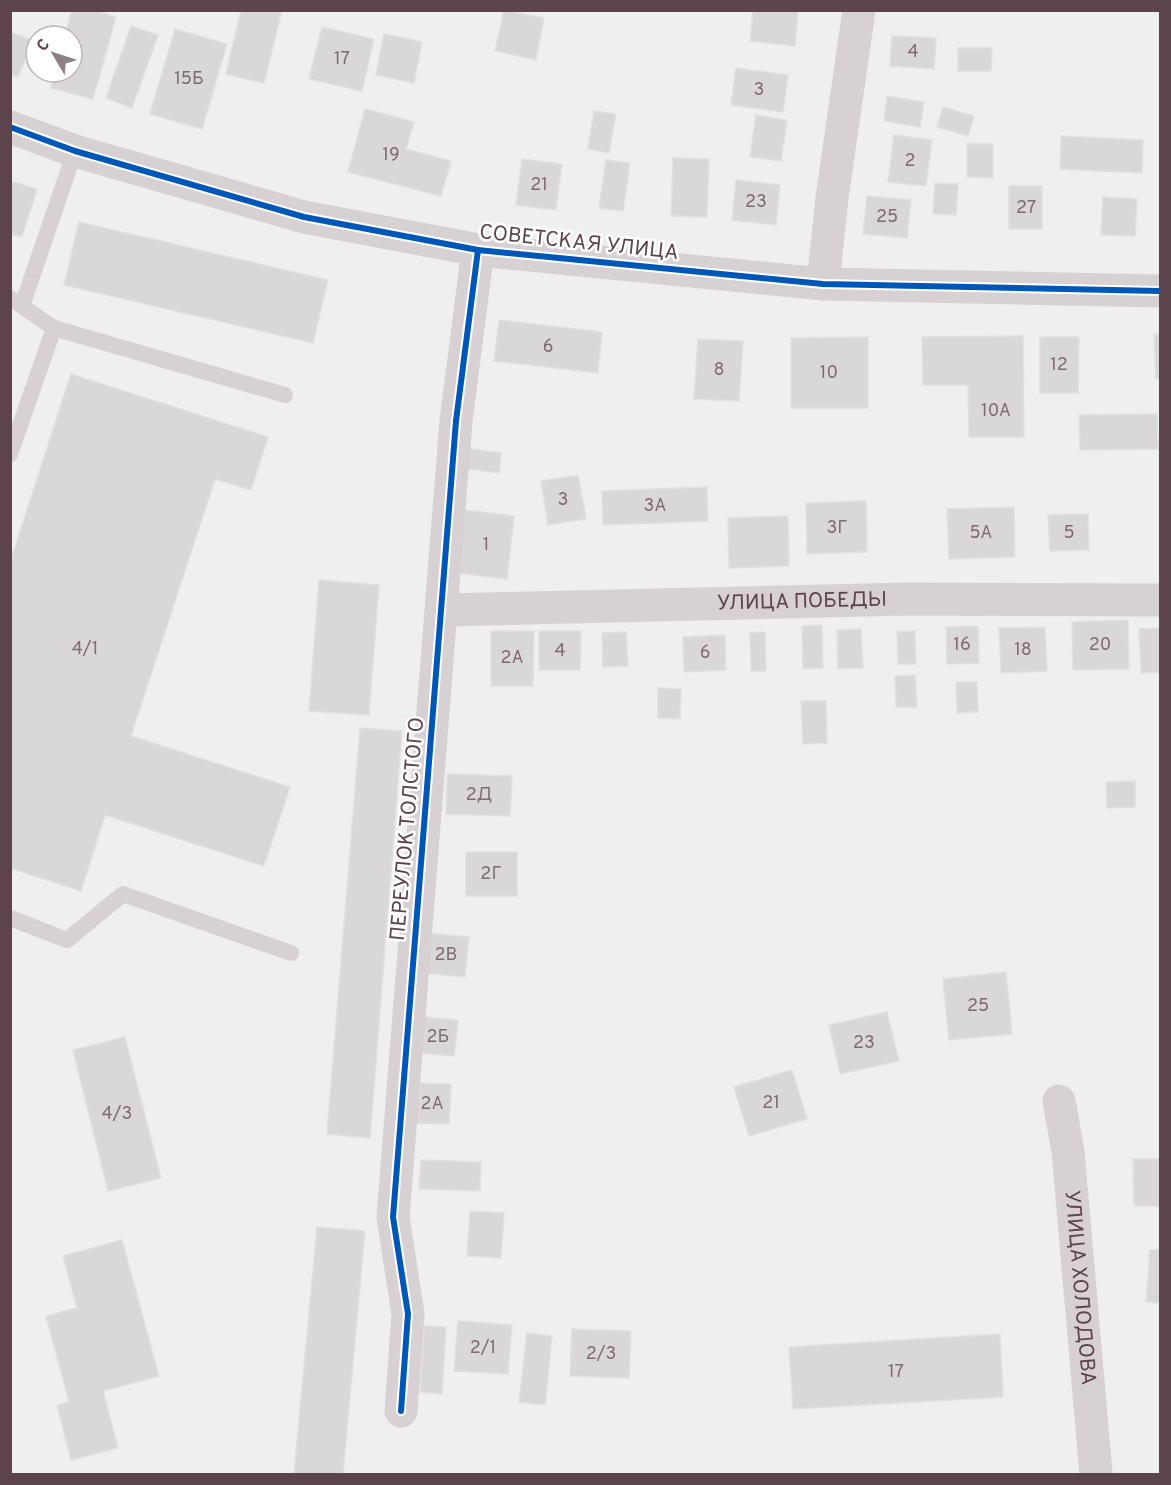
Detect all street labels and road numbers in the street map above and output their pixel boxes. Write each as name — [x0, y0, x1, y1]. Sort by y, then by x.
street label: СОВЕТСКАЯ УЛИЦА — [478, 219, 680, 267]
street label: УЛИЦА ПОБЕДЫ — [717, 586, 887, 617]
street label: ПЕРЕУЛОК ТОЛСТОГО — [385, 716, 431, 942]
street label: УЛИЦА ХОЛОДОВА — [1058, 1189, 1102, 1386]

